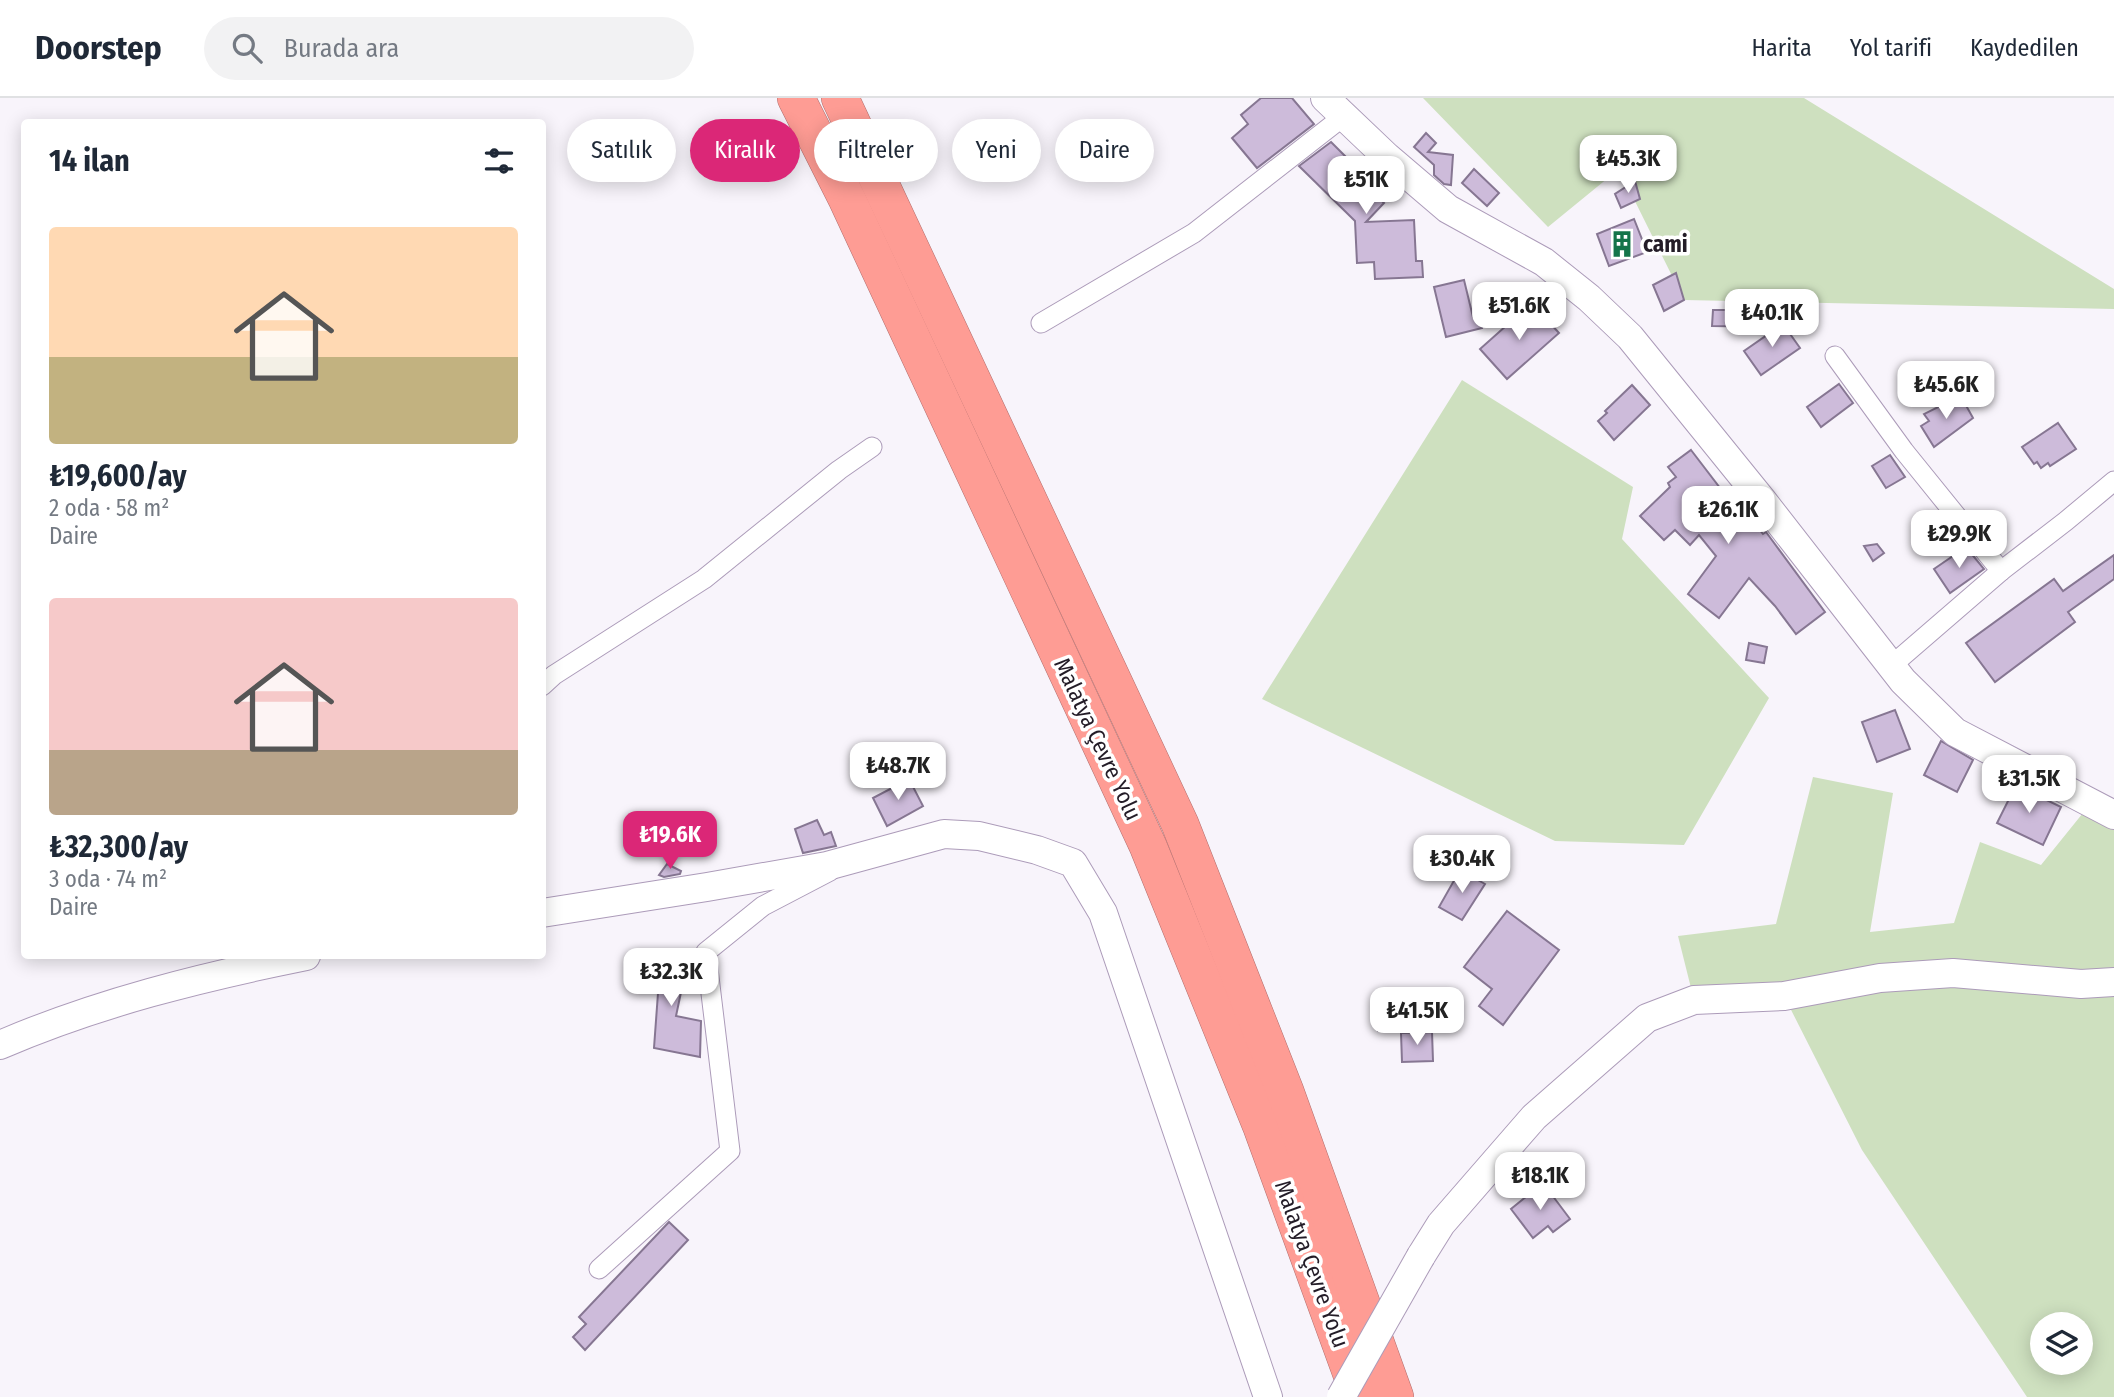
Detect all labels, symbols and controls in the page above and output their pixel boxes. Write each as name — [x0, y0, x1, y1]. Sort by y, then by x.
search box — [204, 17, 694, 80]
text: Doorstep — [35, 28, 162, 68]
icon: search — [228, 29, 266, 67]
text: Burada ara — [284, 33, 399, 64]
text: Harita — [1752, 34, 1812, 62]
text: Yol tarifi — [1850, 34, 1932, 62]
text: Kaydedilen — [1970, 34, 2079, 62]
chip: Satılık — [567, 119, 676, 182]
chip: Kiralık — [690, 119, 800, 182]
chip: Filtreler — [814, 119, 938, 182]
chip: Yeni — [952, 119, 1041, 182]
chip: Daire — [1055, 119, 1154, 182]
pin: ₺45.3K — [1571, 136, 1685, 195]
icon: filters — [480, 142, 518, 180]
text: 14 ilan — [49, 143, 130, 179]
text: ₺45.3K — [1596, 144, 1660, 172]
pin: ₺51K — [1325, 156, 1407, 216]
text: ₺51K — [1344, 165, 1388, 193]
building icon: cami — [1607, 229, 1637, 259]
place label: cami — [1643, 230, 1688, 258]
icon: home — [221, 273, 347, 399]
pin: ₺51.6K — [1462, 282, 1576, 342]
pin: ₺40.1K — [1715, 289, 1829, 349]
text: ₺51.6K — [1488, 291, 1550, 319]
text: ₺40.1K — [1741, 298, 1803, 326]
pin: ₺45.6K — [1889, 362, 2003, 421]
text: ₺45.6K — [1913, 370, 1979, 398]
text: ₺19,600/ay — [49, 458, 186, 494]
pin: ₺26.1K — [1671, 486, 1785, 546]
text: 2 oda · 58 m² — [49, 494, 169, 522]
text: ₺26.1K — [1698, 495, 1758, 523]
pin: ₺29.9K — [1902, 510, 2016, 570]
text: ₺29.9K — [1927, 519, 1991, 547]
text: Daire — [49, 522, 98, 550]
icon: home — [221, 644, 347, 770]
street label: Malatya Çevre Yolu — [1048, 653, 1148, 825]
pin: ₺48.7K — [841, 742, 955, 802]
text: ₺48.7K — [866, 751, 930, 779]
pin: ₺31.5K — [1972, 756, 2086, 815]
text: ₺31.5K — [1998, 764, 2060, 792]
pin: ₺19.6K — [613, 812, 727, 871]
text: ₺19.6K — [639, 820, 701, 848]
text: ₺32,300/ay — [49, 829, 188, 865]
pin: ₺30.4K — [1405, 836, 1519, 895]
text: ₺30.4K — [1429, 844, 1495, 872]
text: 3 oda · 74 m² — [49, 865, 167, 893]
text: Daire — [49, 893, 98, 921]
pin: ₺32.3K — [614, 948, 728, 1008]
text: ₺32.3K — [639, 957, 703, 985]
pin: ₺41.5K — [1360, 988, 1474, 1047]
text: ₺41.5K — [1386, 996, 1448, 1024]
pin: ₺18.1K — [1483, 1152, 1597, 1212]
text: ₺18.1K — [1511, 1161, 1569, 1189]
street label: Malatya Çevre Yolu — [1269, 1177, 1355, 1351]
map controls — [2030, 1312, 2093, 1375]
button: layers — [2030, 1312, 2093, 1375]

